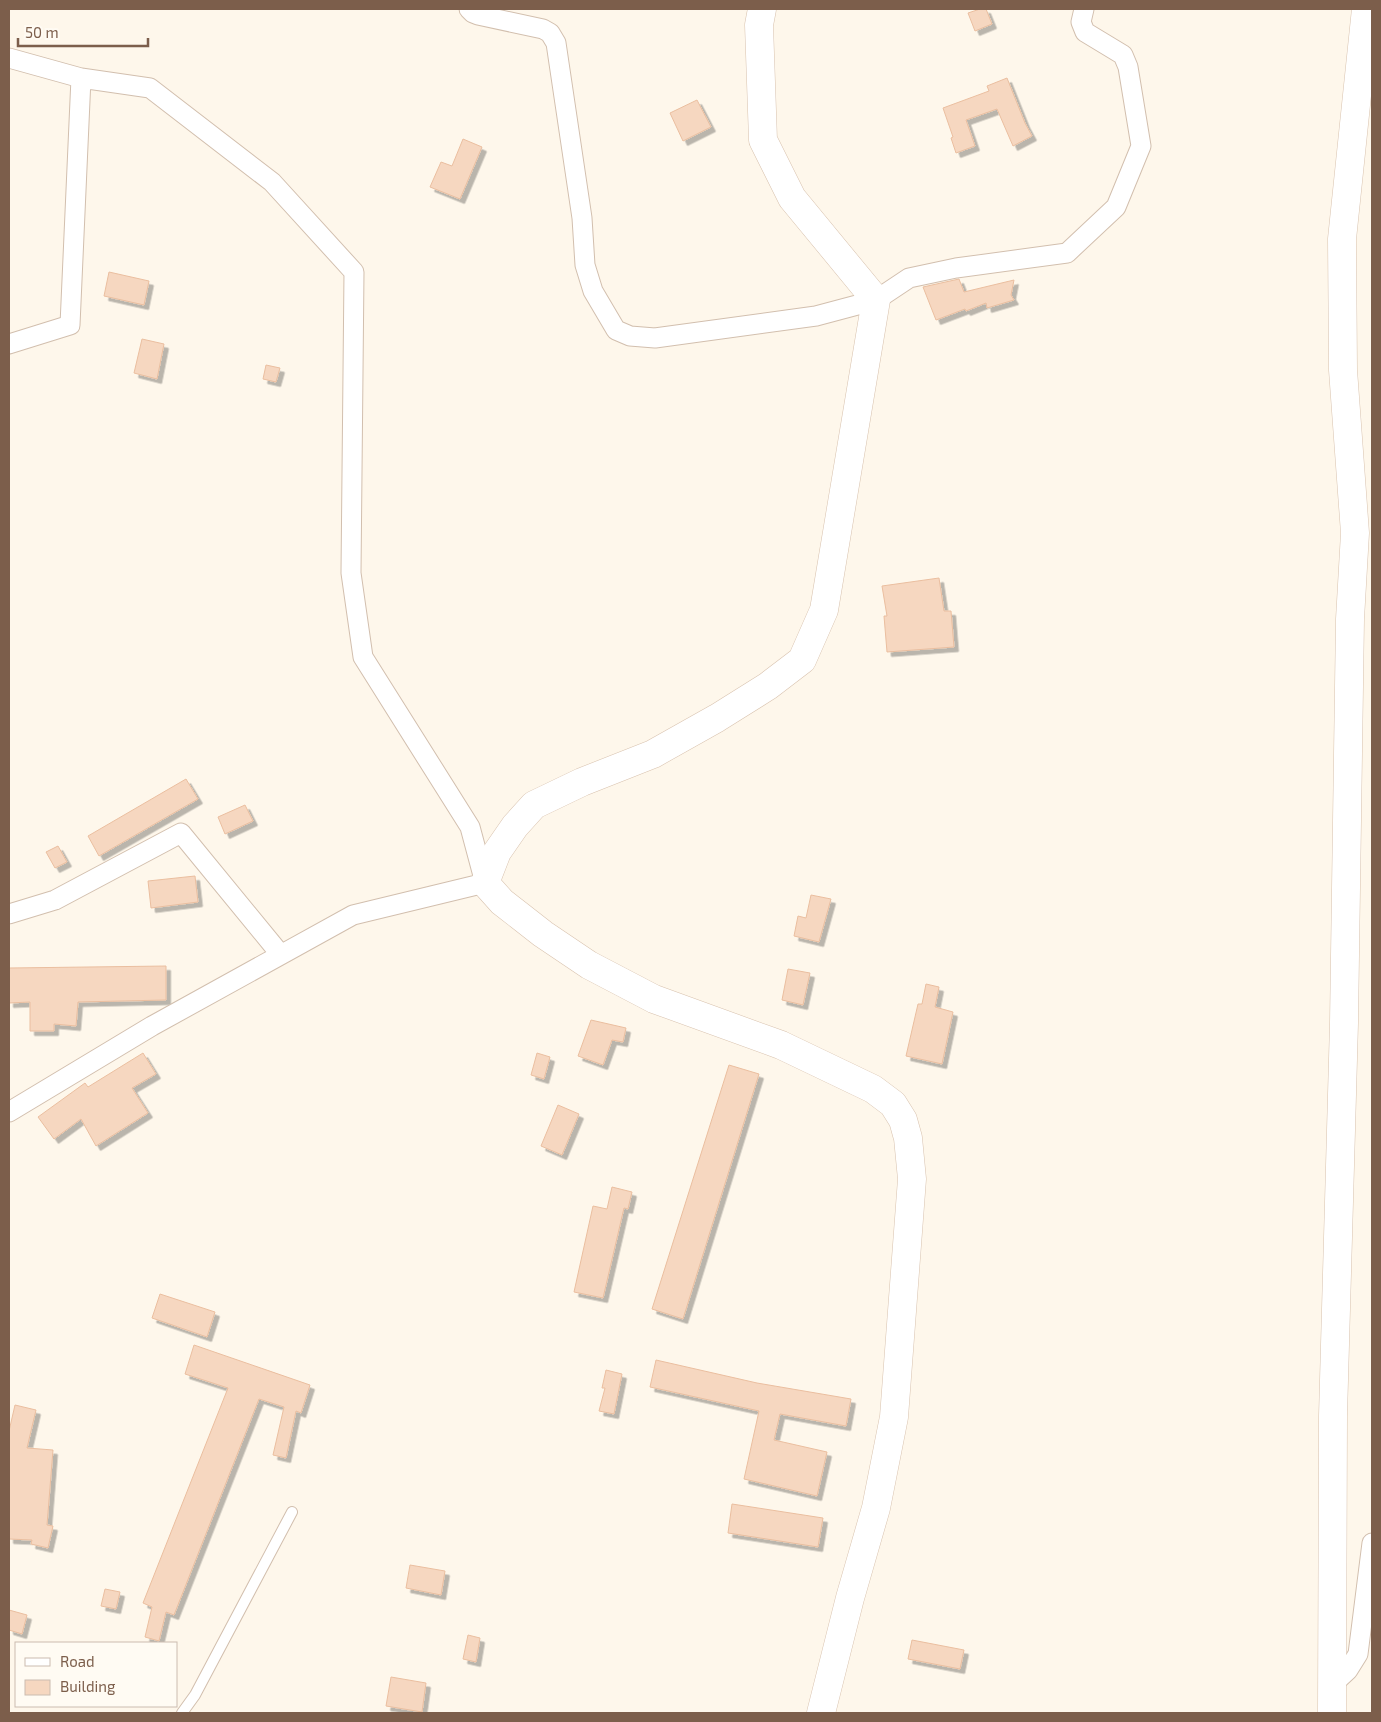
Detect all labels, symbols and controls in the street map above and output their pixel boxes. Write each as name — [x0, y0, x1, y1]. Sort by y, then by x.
scale bar — [18, 15, 148, 47]
text: 50 m — [25, 23, 59, 41]
legend — [15, 1642, 178, 1707]
text: Road — [60, 1652, 95, 1670]
text: Building — [60, 1677, 116, 1695]

